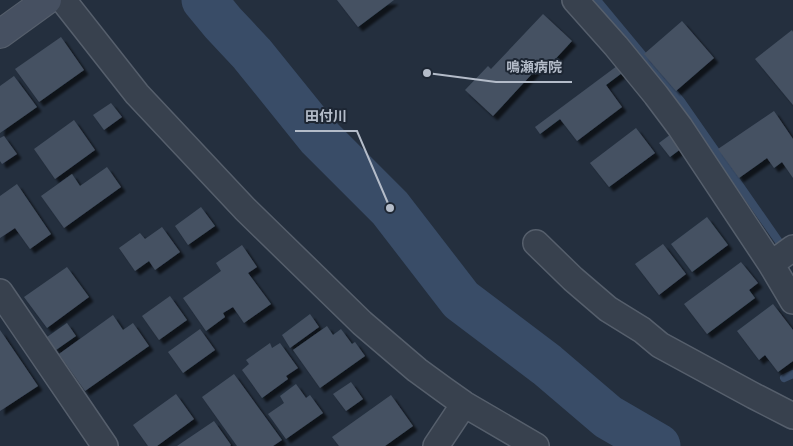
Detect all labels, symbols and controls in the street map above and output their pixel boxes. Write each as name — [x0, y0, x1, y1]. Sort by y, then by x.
callout: 鳴瀬病院 — [496, 53, 572, 82]
text: 鳴瀬病院 — [506, 58, 562, 75]
callout: 田付川 — [295, 102, 357, 131]
text: 田付川 — [305, 107, 347, 124]

